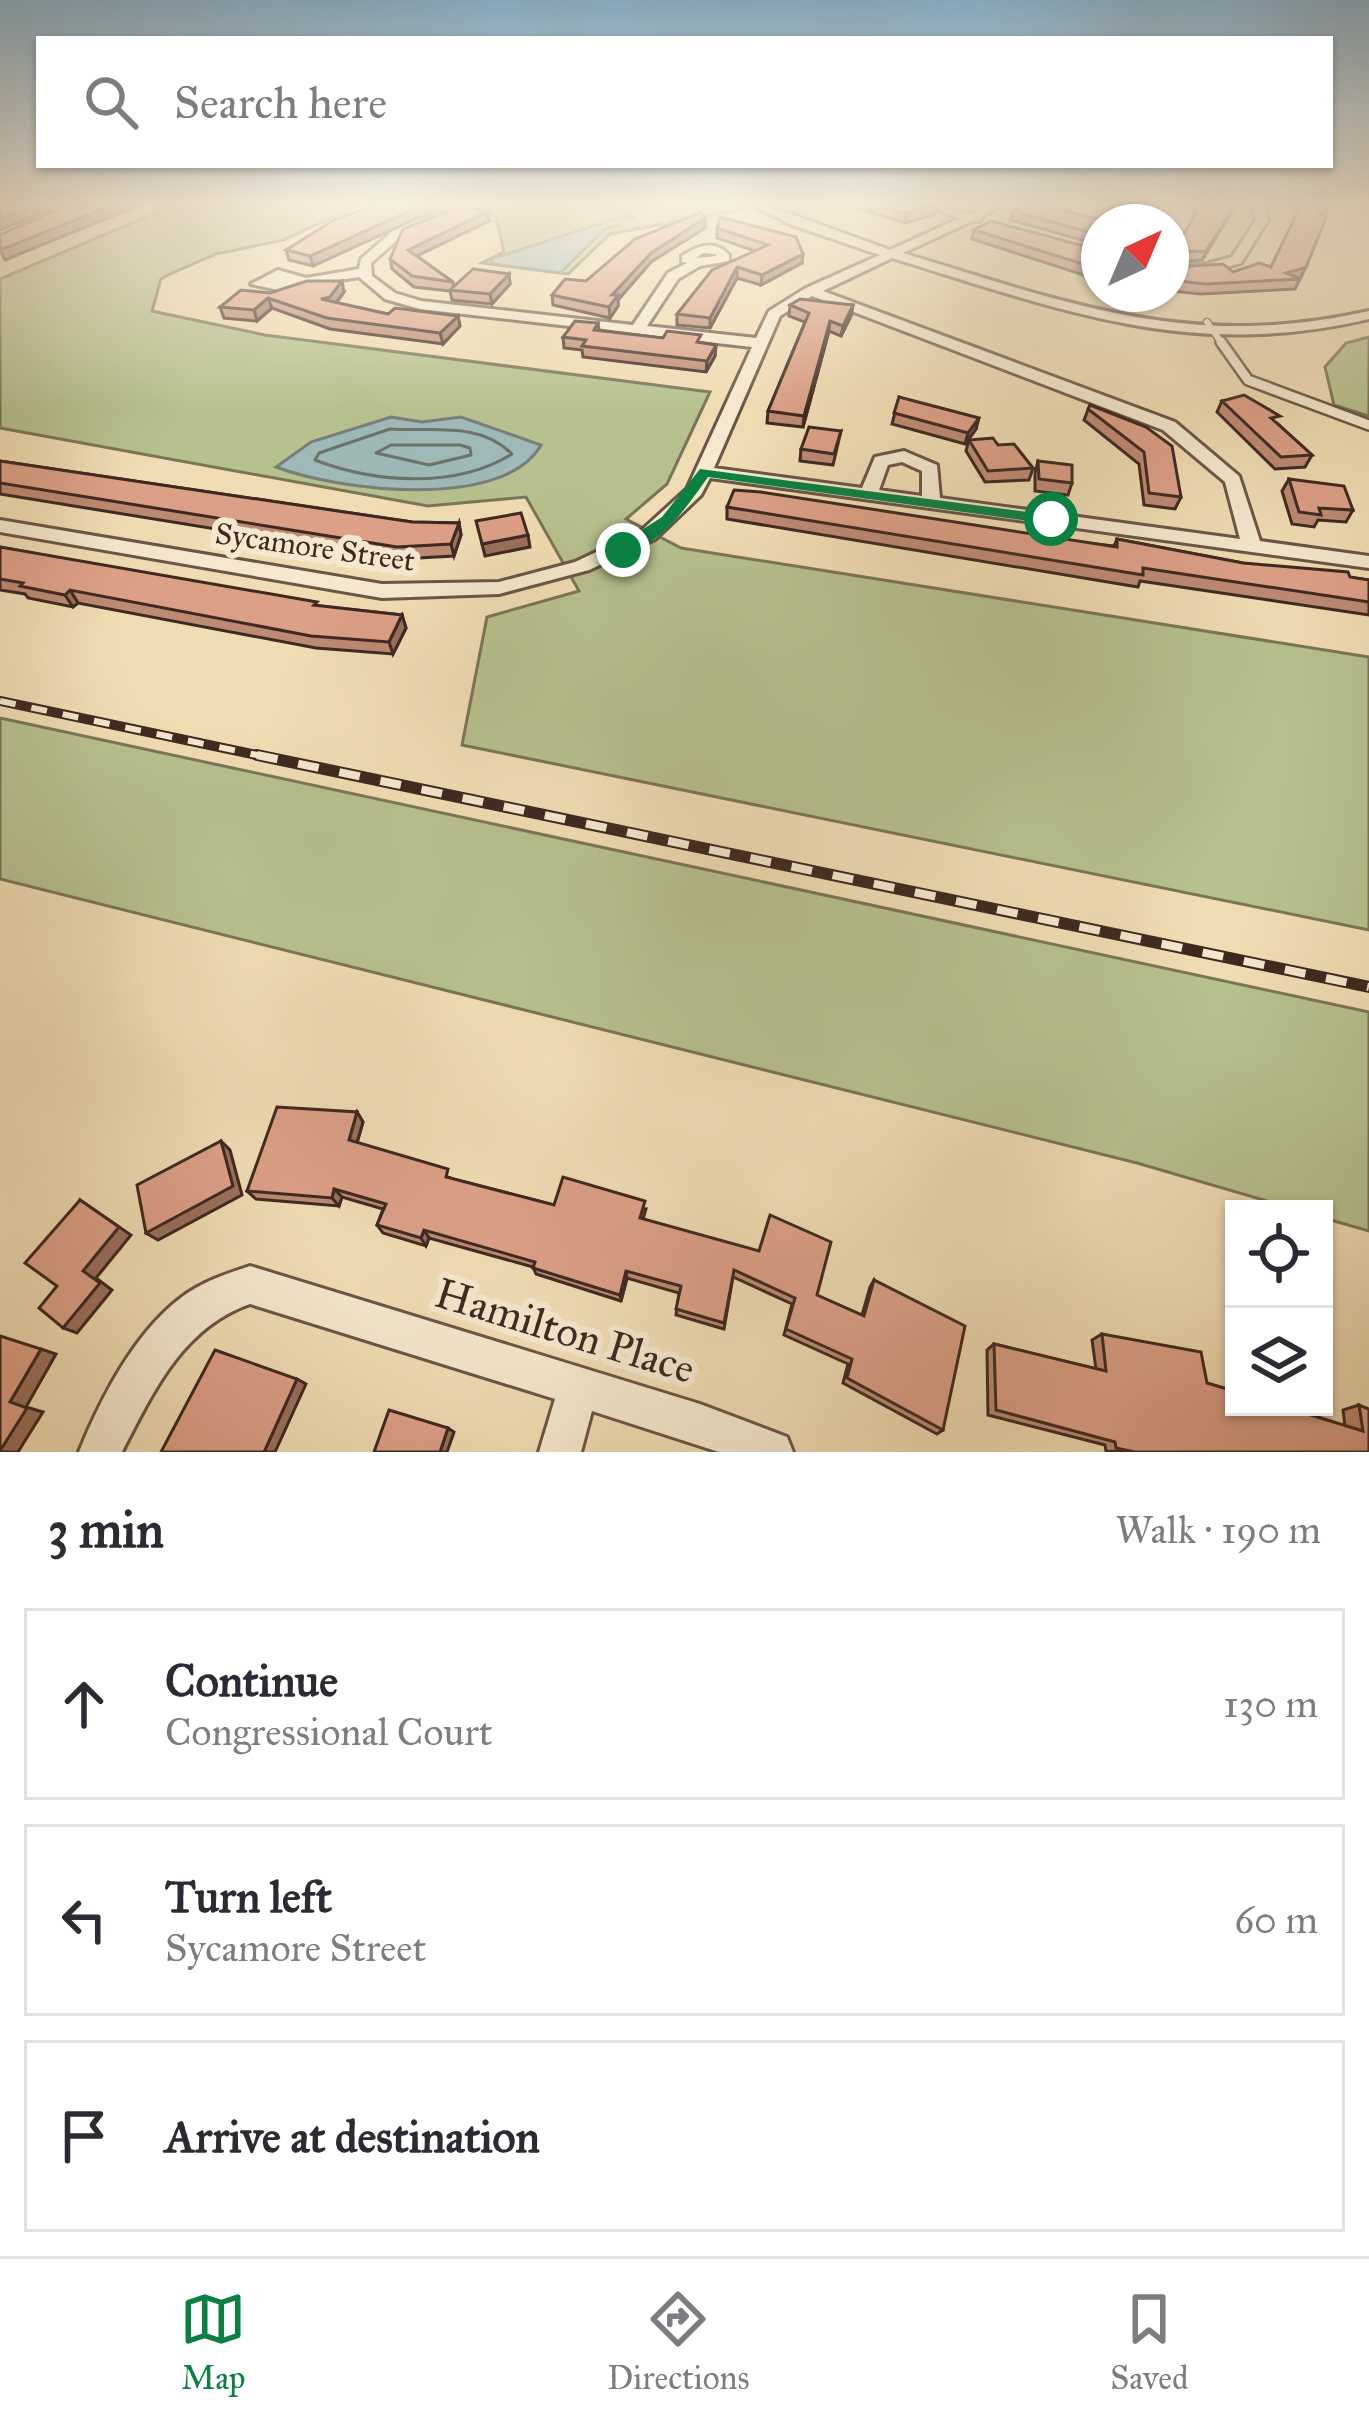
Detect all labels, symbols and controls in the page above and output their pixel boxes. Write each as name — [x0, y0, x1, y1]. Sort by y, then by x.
search box — [36, 36, 1333, 168]
icon: search — [78, 69, 144, 135]
text: Search here — [174, 75, 387, 130]
north arrow — [1081, 204, 1189, 312]
route start — [1024, 492, 1078, 546]
street label: Sycamore Street — [213, 515, 417, 579]
route end — [596, 523, 650, 577]
map controls — [1225, 1200, 1333, 1416]
button: locate — [1225, 1200, 1333, 1308]
street label: Hamilton Place — [429, 1267, 701, 1395]
button: layers — [1225, 1308, 1333, 1416]
text: 3 min — [48, 1499, 164, 1561]
text: Walk · 190 m — [1115, 1506, 1321, 1554]
text: Continue — [165, 1653, 338, 1708]
icon: ahead — [51, 1671, 117, 1737]
text: 130 m — [1223, 1680, 1318, 1728]
text: Congressional Court — [165, 1708, 493, 1756]
text: Turn left — [165, 1869, 332, 1924]
icon: left — [51, 1887, 117, 1953]
text: 60 m — [1234, 1896, 1318, 1944]
text: Sycamore Street — [165, 1924, 426, 1972]
icon: arrive — [51, 2103, 117, 2169]
text: Arrive at destination — [165, 2109, 540, 2164]
tab: Map — [180, 2286, 246, 2398]
tab: Directions — [607, 2286, 749, 2398]
tab: Saved — [1110, 2286, 1189, 2398]

